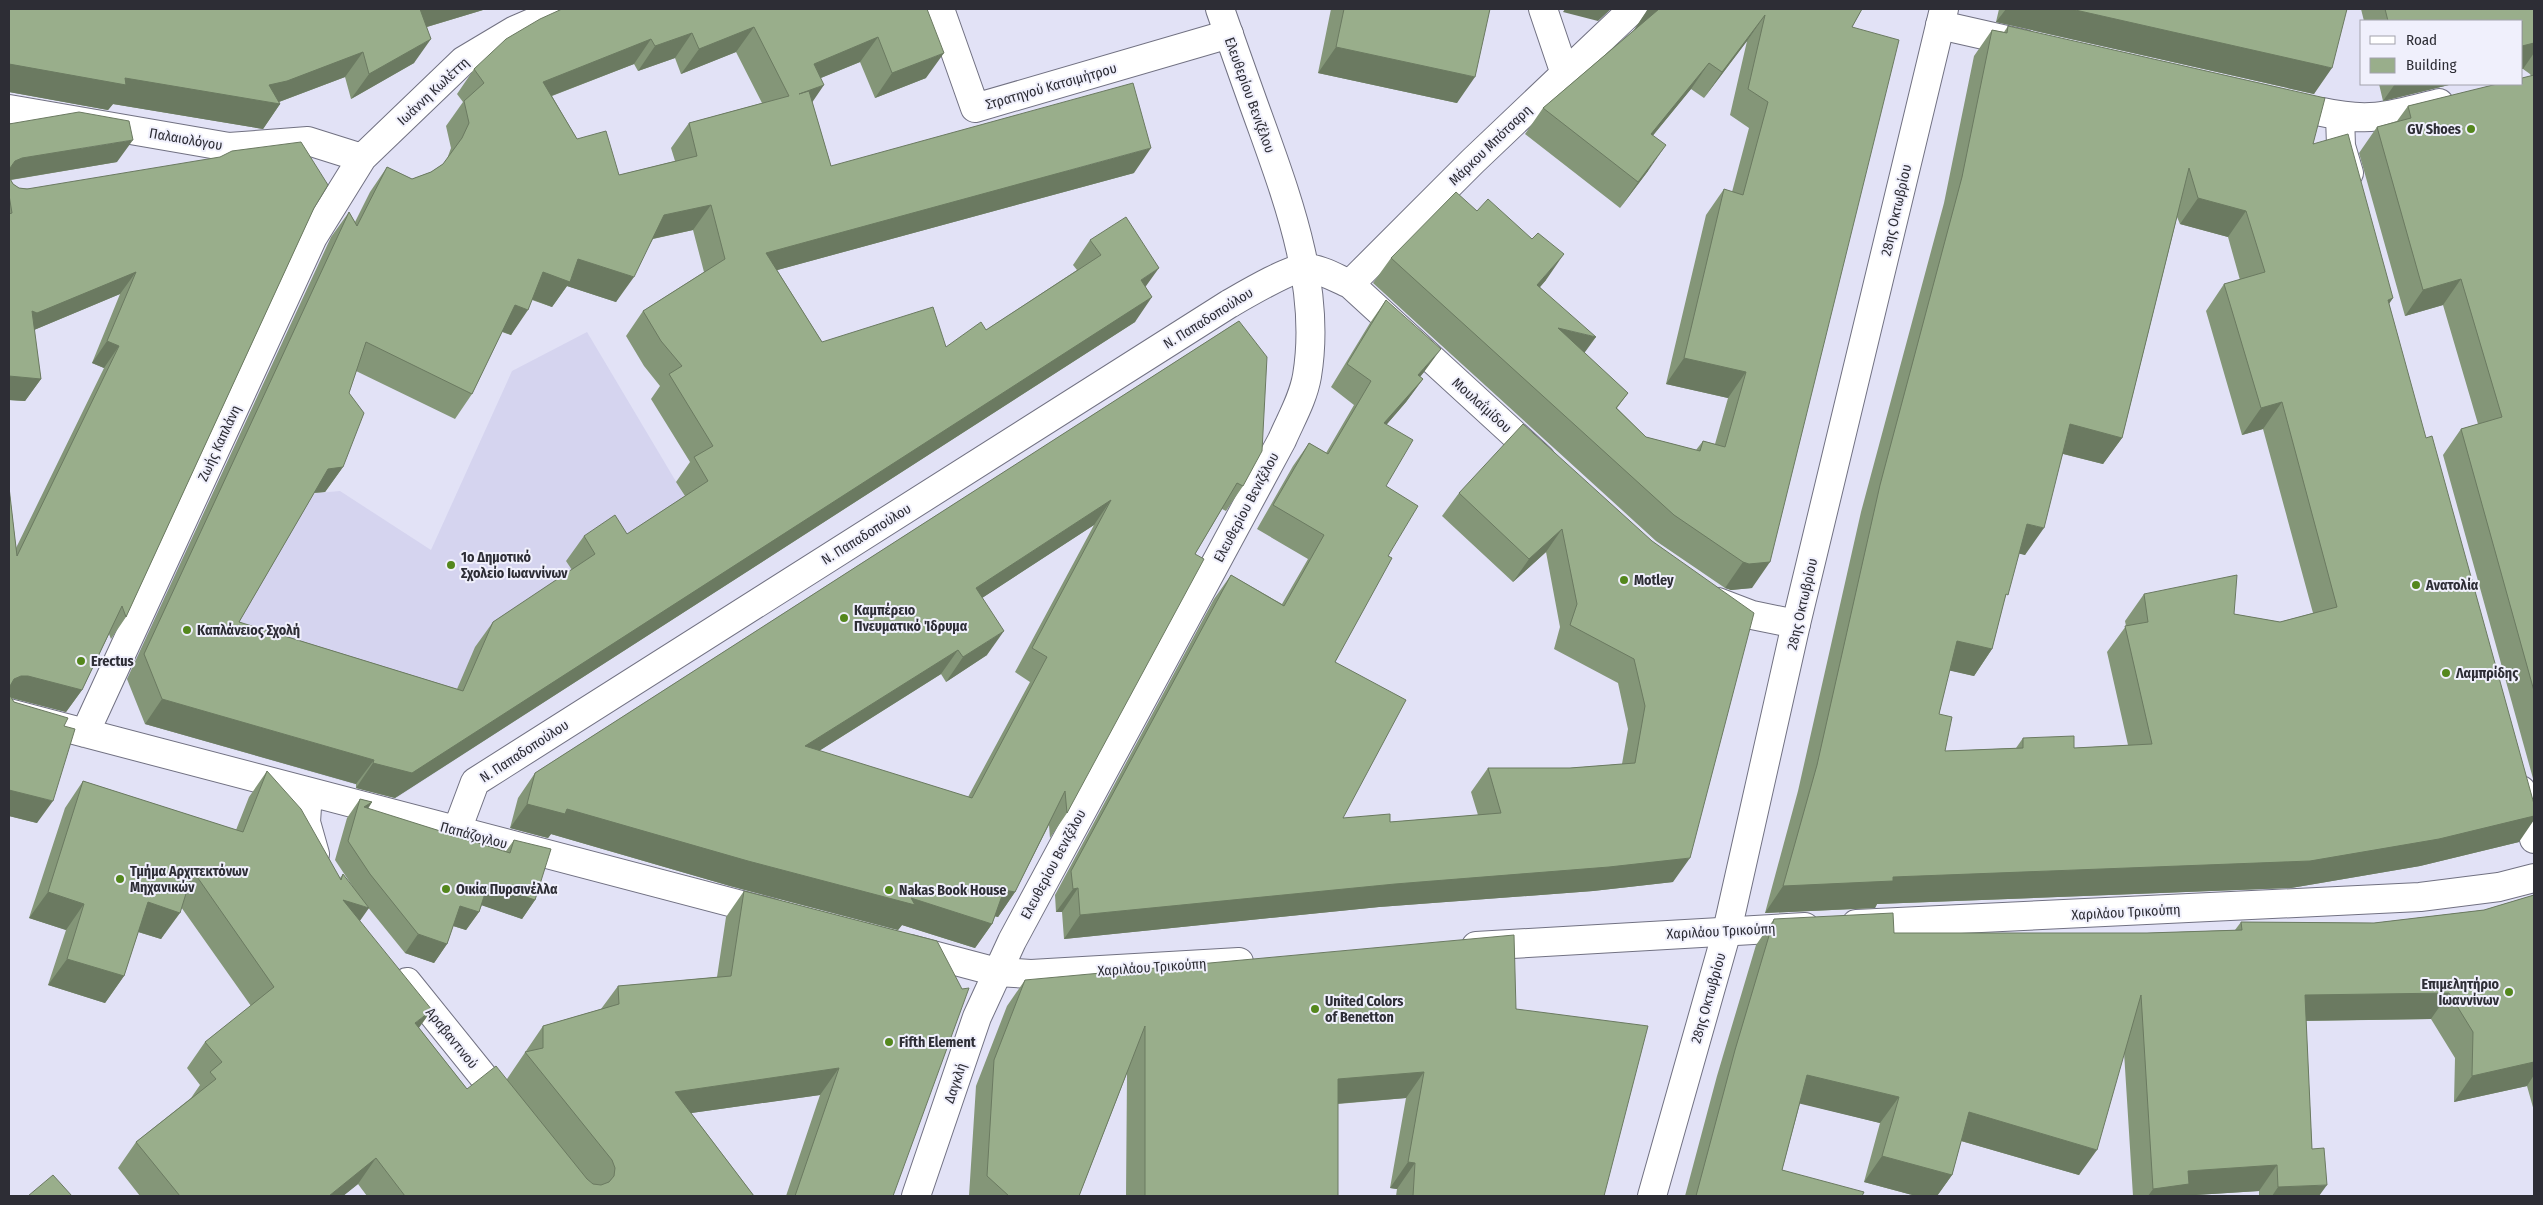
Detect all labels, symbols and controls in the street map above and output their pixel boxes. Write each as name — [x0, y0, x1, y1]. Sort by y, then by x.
legend — [2360, 20, 2523, 85]
text: Road — [2406, 31, 2437, 49]
street label: Ελευθερίου Βενιζέλου — [1221, 35, 1278, 155]
street label: Ιωάννη Κωλέττη — [394, 54, 473, 129]
text: Building — [2406, 56, 2457, 74]
street label: Στρατηγού Κατσιμήτρου — [984, 60, 1119, 113]
street label: Μάρκου Μπότσαρη — [1445, 102, 1535, 189]
place label: GV Shoes — [2407, 121, 2461, 138]
marker: GV Shoes — [2465, 123, 2477, 135]
street label: Παλαιολόγου — [148, 125, 224, 154]
street label: 28ης Οκτωβρίου — [1878, 163, 1915, 258]
street label: Ν. Παπαδοπούλου — [1160, 284, 1256, 353]
street label: Μουλαΐμίδου — [1448, 373, 1516, 437]
street label: Ζωής Καπλάνη — [194, 403, 244, 484]
street label: Ελευθερίου Βενιζέλου — [1210, 449, 1283, 565]
street label: Ν. Παπαδοπούλου — [818, 500, 914, 569]
place label: 1ο Δημοτικό Σχολείο Ιωαννίνων — [461, 549, 568, 582]
street label: 28ης Οκτωβρίου — [1784, 557, 1821, 652]
marker: 1ο Δημοτικό Σχολείο Ιωαννίνων — [445, 559, 457, 571]
place label: Motley — [1634, 572, 1674, 589]
marker: Motley — [1618, 574, 1630, 586]
place label: Ανατολία — [2425, 577, 2479, 594]
marker: Ανατολία — [2410, 579, 2422, 591]
place label: Καμπέρειο Πνευματικό Ίδρυμα — [854, 602, 968, 635]
marker: Καμπέρειο Πνευματικό Ίδρυμα — [838, 612, 850, 624]
place label: Καπλάνειος Σχολή — [197, 622, 300, 639]
marker: Καπλάνειος Σχολή — [181, 624, 193, 636]
place label: Erectus — [91, 653, 134, 670]
marker: Erectus — [75, 655, 87, 667]
place label: Λαμπρίδης — [2455, 665, 2519, 682]
marker: Λαμπρίδης — [2440, 667, 2452, 679]
street label: Ν. Παπαδοπούλου — [477, 716, 572, 786]
street label: Ελευθερίου Βενιζέλου — [1017, 806, 1090, 922]
street label: Παπάζογλου — [438, 818, 509, 853]
place label: Τμήμα Αρχιτεκτόνων Μηχανικών — [130, 863, 249, 896]
marker: Τμήμα Αρχιτεκτόνων Μηχανικών — [114, 873, 126, 885]
place label: Οικία Πυρσινέλλα — [456, 881, 558, 898]
place label: Nakas Book House — [899, 882, 1006, 899]
marker: Οικία Πυρσινέλλα — [440, 883, 452, 895]
marker: Nakas Book House — [883, 884, 895, 896]
street label: Χαριλάου Τρικούπη — [2071, 901, 2181, 924]
street label: Χαριλάου Τρικούπη — [1666, 920, 1776, 943]
street label: 28ης Οκτωβρίου — [1687, 951, 1730, 1045]
street label: Χαριλάου Τρικούπη — [1097, 955, 1207, 980]
place label: Επιμελητήριο Ιωαννίνων — [2422, 976, 2500, 1009]
marker: Επιμελητήριο Ιωαννίνων — [2503, 986, 2515, 998]
place label: United Colors of Benetton — [1325, 993, 1403, 1026]
marker: United Colors of Benetton — [1309, 1003, 1321, 1015]
street label: Αραβαντινού — [422, 1004, 481, 1072]
place label: Fifth Element — [899, 1034, 977, 1051]
marker: Fifth Element — [883, 1036, 895, 1048]
street label: Δαγκλή — [941, 1061, 970, 1106]

